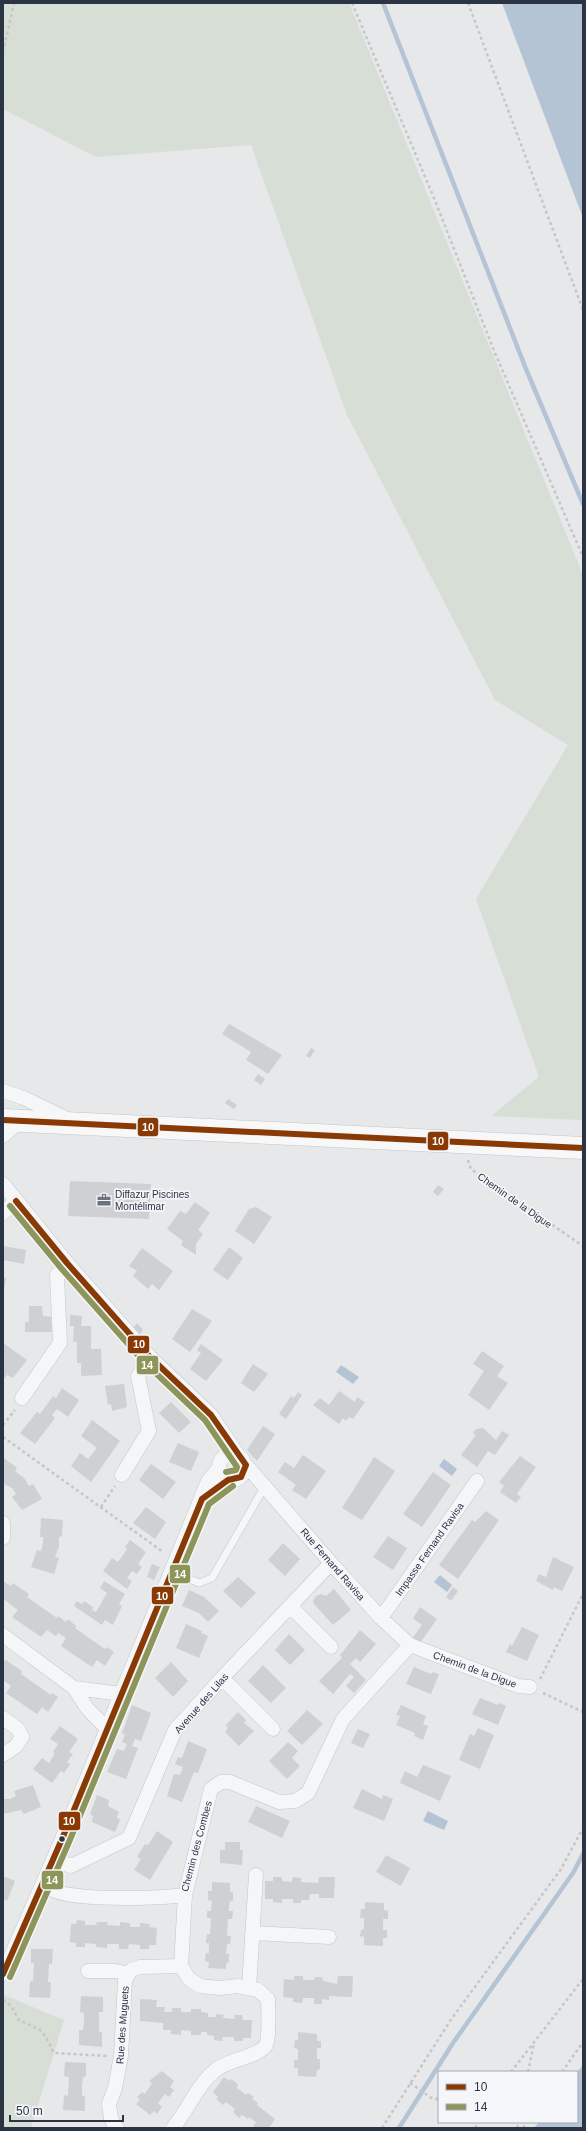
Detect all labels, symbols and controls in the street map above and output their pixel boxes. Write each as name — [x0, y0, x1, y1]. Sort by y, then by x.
line badge: 10 — [137, 1117, 159, 1137]
text: 10 — [142, 1121, 154, 1133]
line badge: 10 — [427, 1131, 449, 1151]
text: 10 — [432, 1135, 444, 1147]
street label: Chemin de la Digue — [476, 1171, 554, 1230]
place label: Diffazur Piscines Montélimar — [115, 1189, 189, 1212]
office icon: Diffazur Piscines Montélimar — [96, 1192, 112, 1208]
line badge: 10 — [127, 1335, 150, 1354]
text: 10 — [133, 1338, 145, 1350]
line badge: 14 — [136, 1355, 159, 1375]
text: 14 — [141, 1359, 154, 1371]
street label: Impasse Fernand Ravisa — [393, 1500, 466, 1598]
street label: Rue Fernand Ravisa — [298, 1526, 367, 1603]
line badge: 14 — [169, 1564, 191, 1584]
text: 14 — [174, 1568, 187, 1580]
line badge: 10 — [151, 1586, 174, 1605]
text: 10 — [156, 1590, 168, 1602]
street label: Chemin de la Digue — [432, 1649, 518, 1690]
street label: Avenue des Lilas — [172, 1671, 230, 1736]
street label: Chemin des Combes — [179, 1800, 214, 1893]
line badge: 10 — [58, 1811, 81, 1831]
text: 10 — [63, 1815, 75, 1827]
unlabelled marker — [57, 1834, 67, 1844]
line badge: 14 — [41, 1870, 64, 1890]
text: 14 — [46, 1874, 59, 1886]
street label: Rue des Muguets — [114, 1986, 131, 2065]
legend — [438, 2071, 578, 2123]
text: 10 — [474, 2080, 488, 2094]
scale bar — [10, 2097, 123, 2123]
text: 14 — [474, 2100, 488, 2114]
text: 50 m — [16, 2104, 43, 2118]

